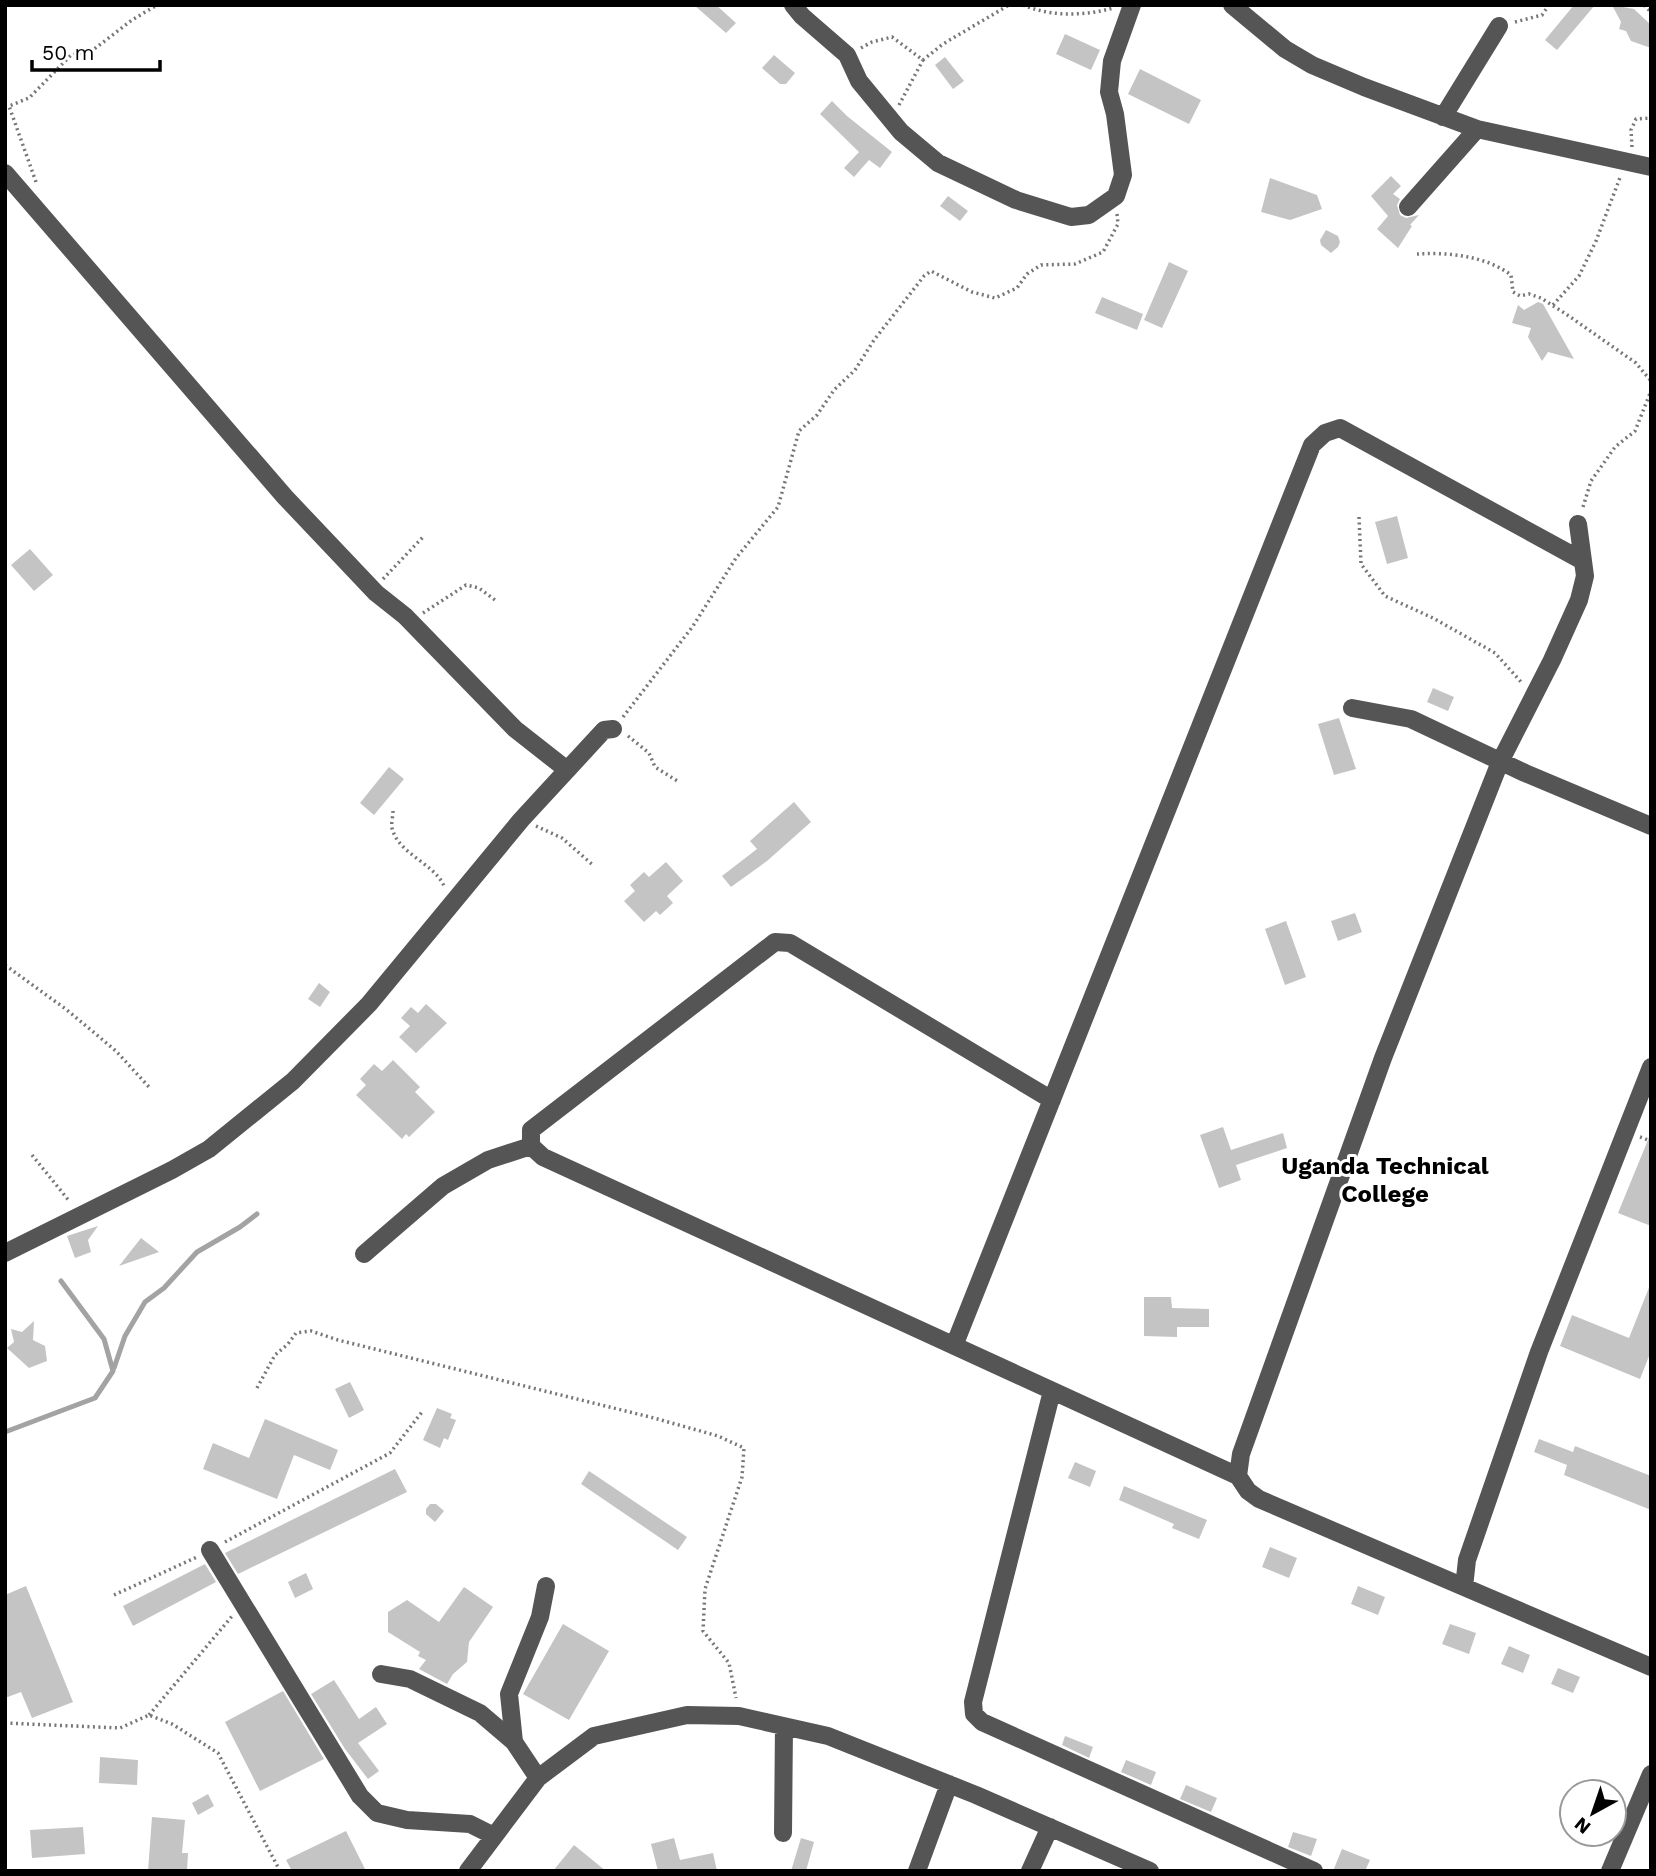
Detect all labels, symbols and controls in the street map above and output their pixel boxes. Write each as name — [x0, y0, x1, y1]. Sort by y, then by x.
scale bar — [32, 28, 159, 72]
text: 50 m — [42, 40, 94, 65]
district label: Uganda Technical College — [1281, 1152, 1489, 1208]
north arrow — [1558, 1778, 1628, 1848]
text: N — [1570, 1812, 1595, 1839]

